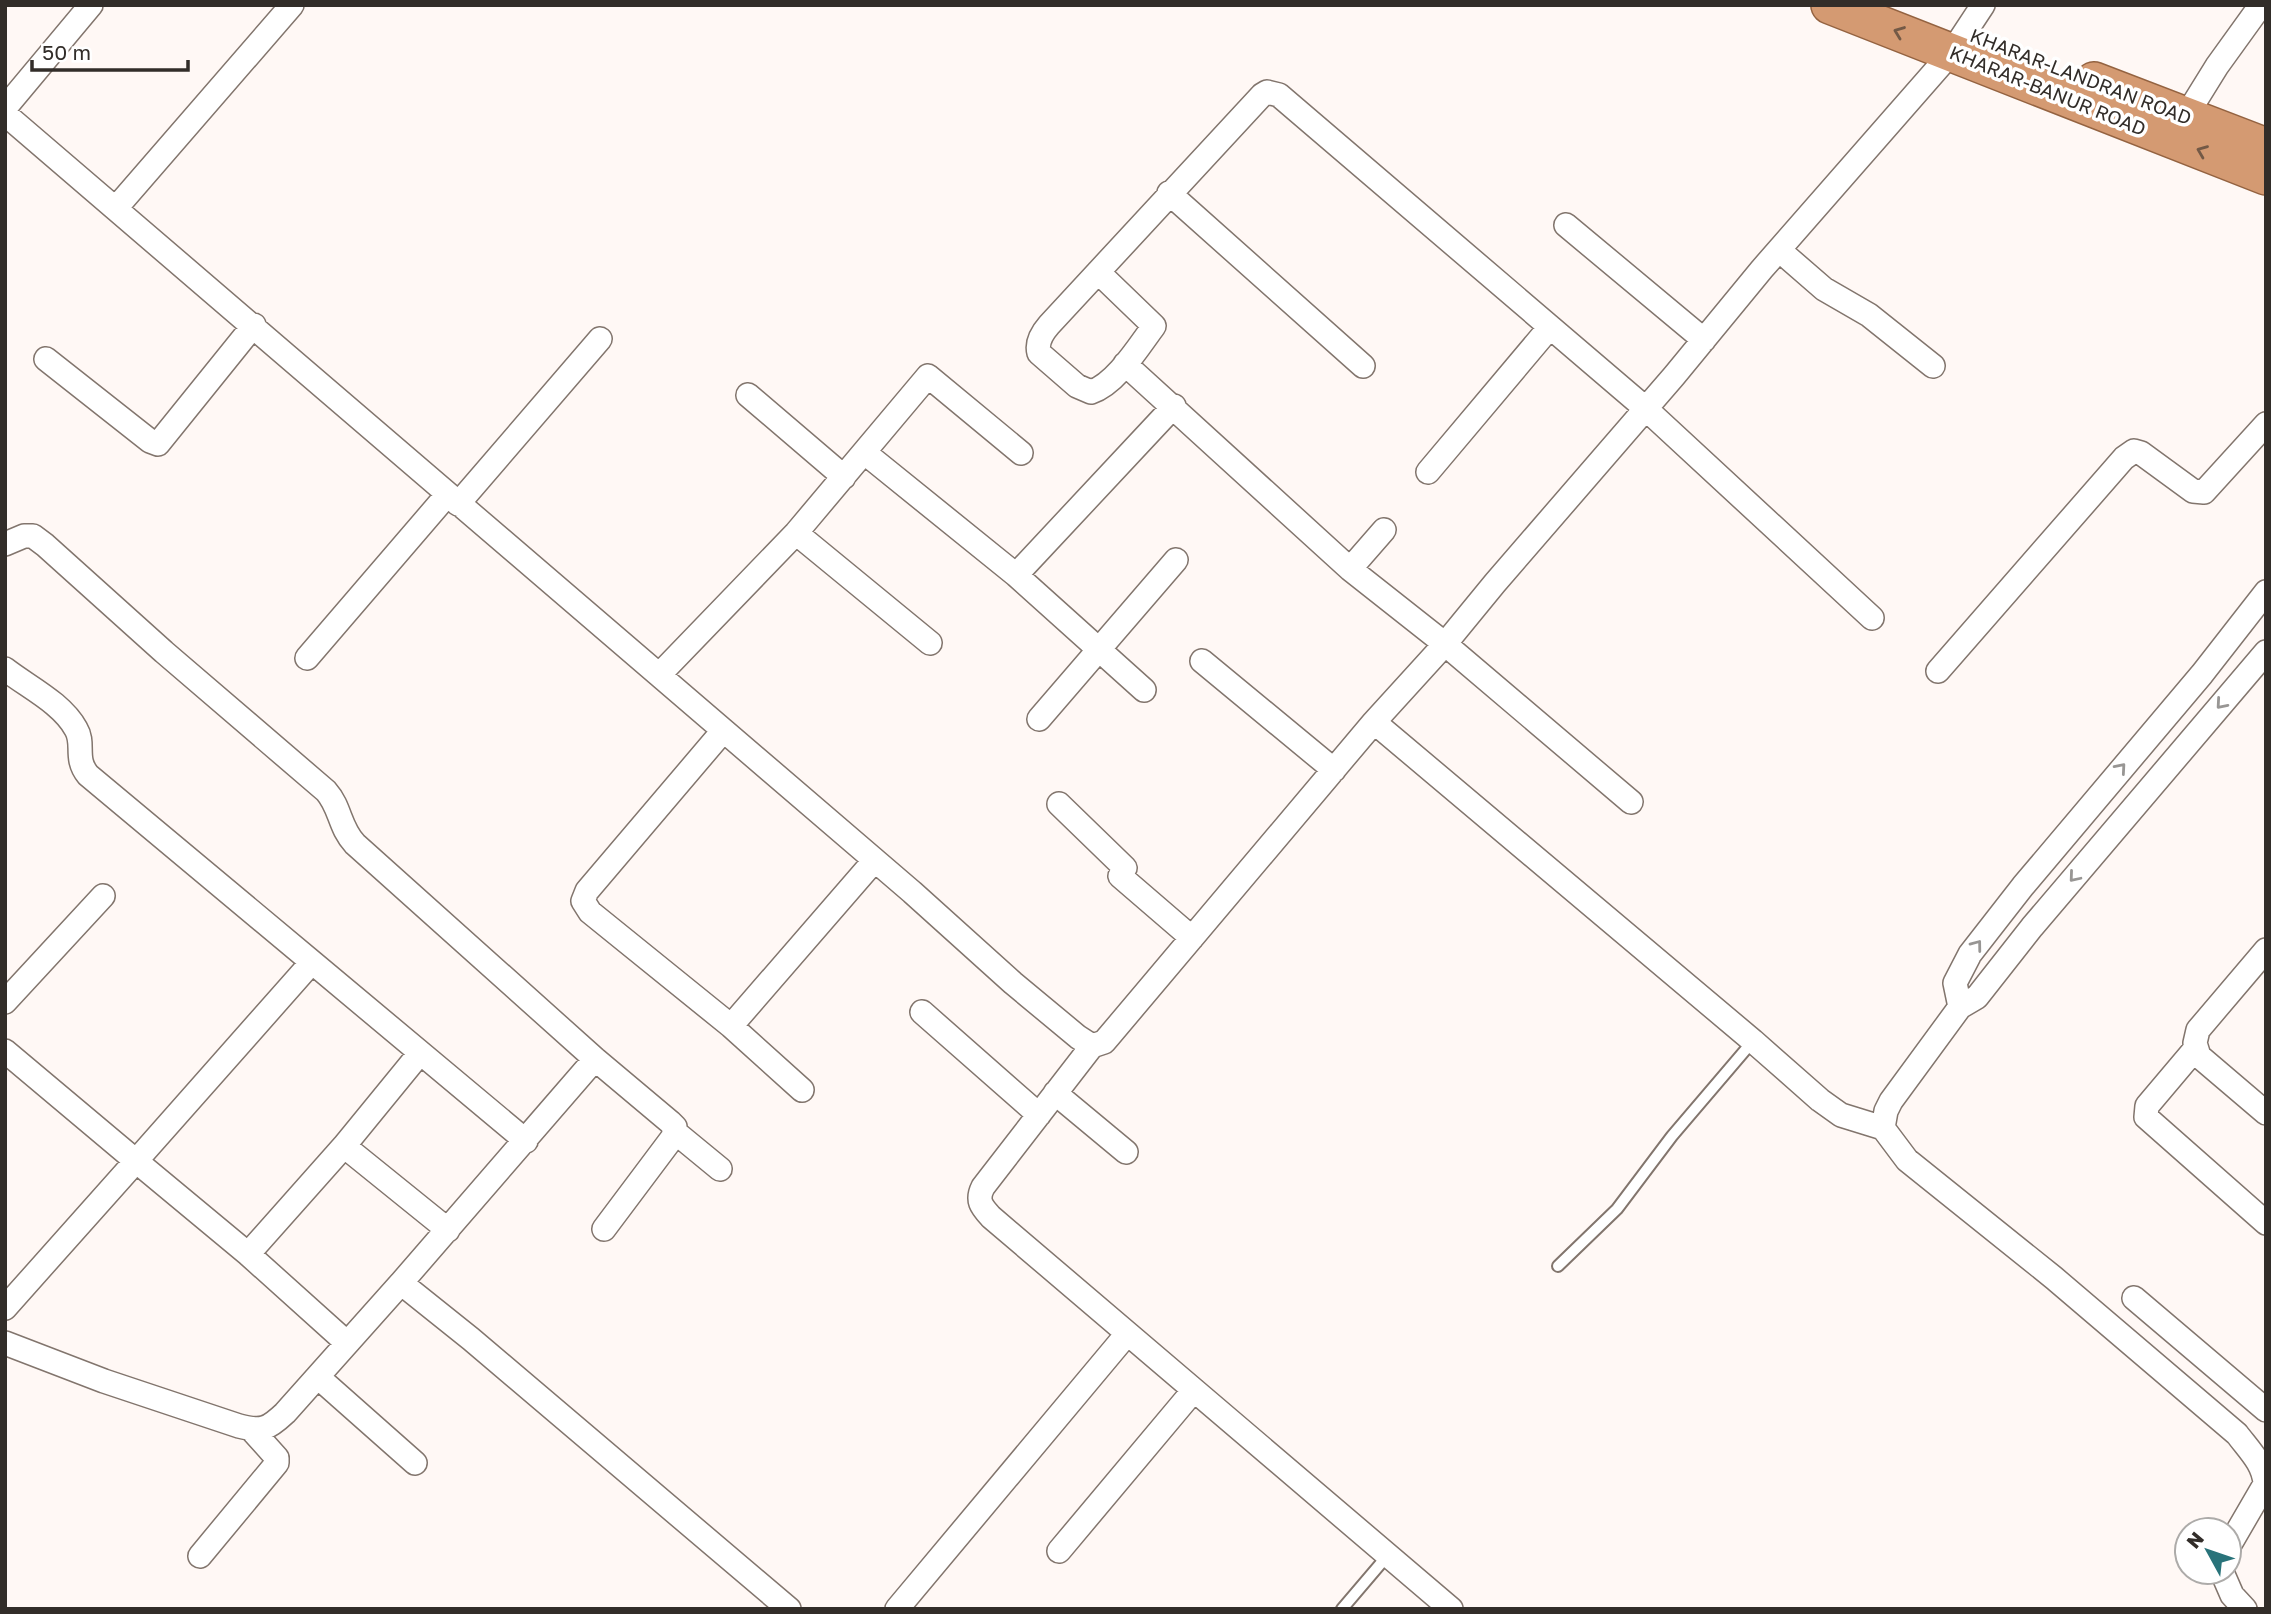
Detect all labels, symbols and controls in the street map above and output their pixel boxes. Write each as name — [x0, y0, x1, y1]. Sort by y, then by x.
street label: KHARAR-LANDRAN ROAD — [1967, 23, 2195, 129]
one-way arrow — [1894, 26, 1906, 40]
scale bar — [32, 28, 187, 72]
text: 50 m — [42, 39, 91, 65]
street label: KHARAR-BANUR ROAD — [1946, 40, 2150, 140]
one-way arrow — [2197, 145, 2209, 159]
one-way arrow — [2217, 696, 2229, 709]
one-way arrow — [2113, 764, 2125, 777]
one-way arrow — [2070, 869, 2082, 882]
one-way arrow — [1969, 940, 1982, 953]
north arrow — [2173, 1516, 2243, 1586]
text: N — [2181, 1527, 2208, 1553]

